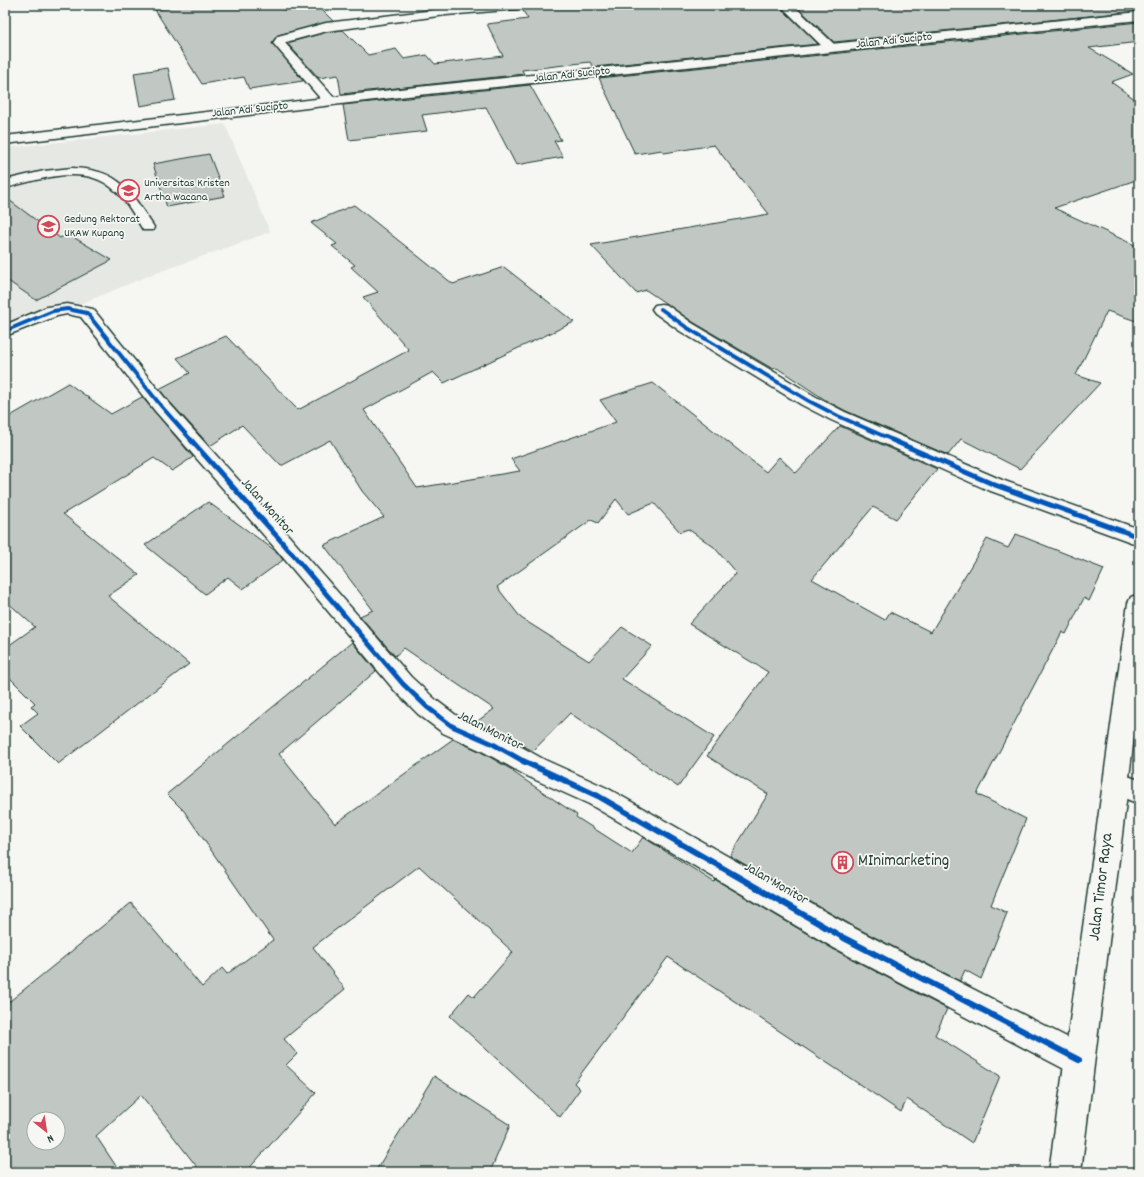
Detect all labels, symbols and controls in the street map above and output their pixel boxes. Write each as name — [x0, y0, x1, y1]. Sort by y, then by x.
street label: Jalan Adi Sucipto — [855, 29, 933, 53]
street label: Jalan Adi Sucipto — [533, 63, 611, 87]
street label: Jalan Adi Sucipto — [211, 98, 289, 122]
place label: Universitas Kristen Artha Wacana — [144, 175, 230, 206]
school or university icon: Universitas Kristen Artha Wacana — [116, 177, 142, 203]
place label: Gedung Rektorat UKAW Kupang — [64, 211, 141, 242]
school or university icon: Gedung Rektorat UKAW Kupang — [36, 213, 62, 239]
street label: Jalan Monitor — [236, 474, 299, 541]
street label: Jalan Monitor — [454, 706, 527, 756]
street label: Jalan Timor Raya — [1083, 831, 1121, 942]
building icon: MInimarketing — [830, 849, 856, 875]
place label: MInimarketing — [858, 850, 949, 874]
street label: Jalan Monitor — [740, 858, 813, 911]
north arrow — [26, 1111, 66, 1151]
text: N — [43, 1130, 56, 1146]

